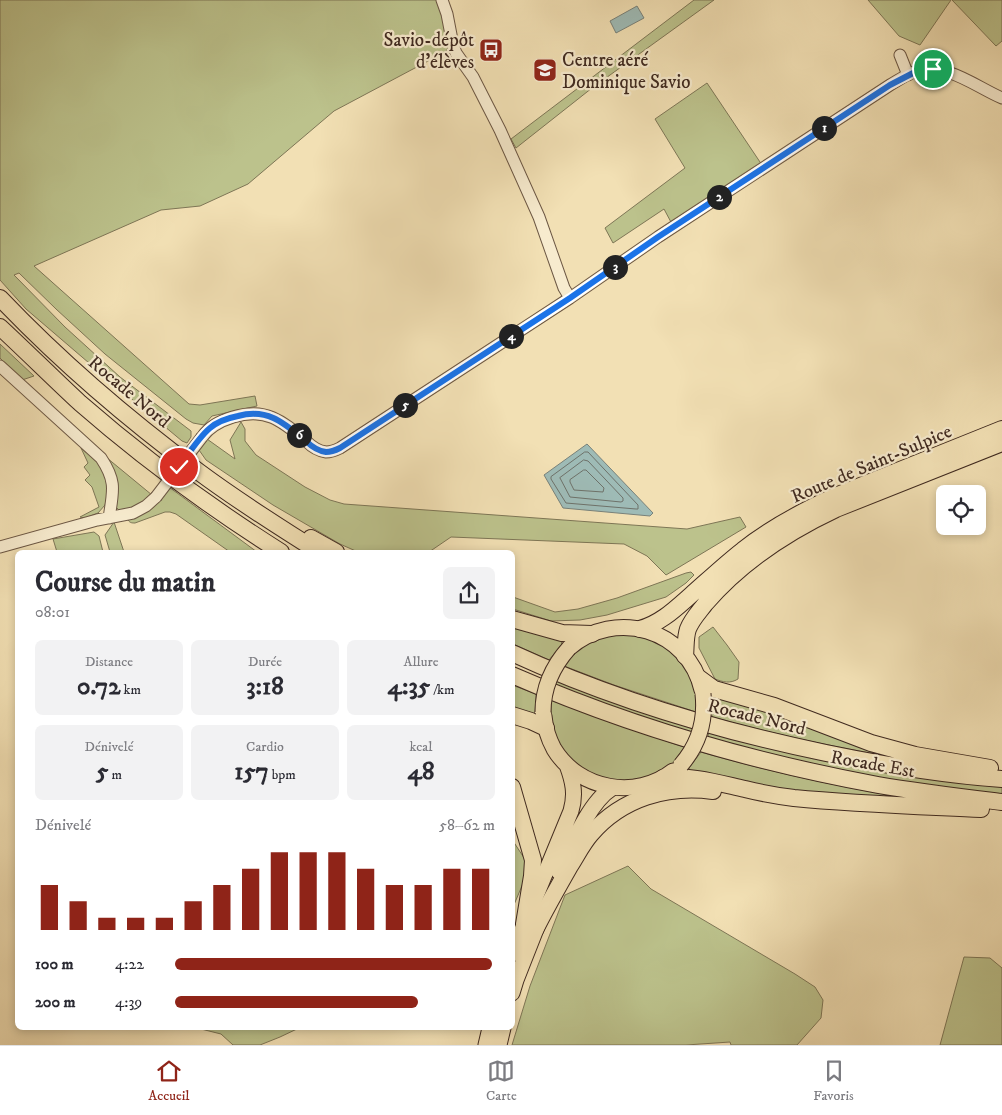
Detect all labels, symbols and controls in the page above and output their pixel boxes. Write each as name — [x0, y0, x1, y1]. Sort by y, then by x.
place label: Savio-dépôt d'élèves — [384, 29, 474, 74]
bus stop icon: Savio-dépôt d'élèves — [478, 37, 504, 63]
pin — [912, 48, 954, 90]
place label: Centre aéré Dominique Savio — [562, 49, 690, 95]
icon: arrive — [919, 55, 947, 83]
school or university icon: Centre aéré Dominique Savio — [532, 57, 558, 83]
pin: 1 — [812, 116, 836, 140]
text: 1 — [822, 119, 827, 137]
pin: 2 — [706, 184, 732, 210]
text: 2 — [716, 188, 723, 206]
pin: 3 — [602, 254, 628, 280]
text: 3 — [613, 258, 618, 276]
pin: 4 — [498, 324, 524, 348]
text: 4 — [507, 327, 516, 345]
street label: Rocade Nord — [83, 351, 175, 434]
pin: 5 — [392, 392, 418, 418]
text: 5 — [402, 396, 409, 414]
street label: Route de Saint-Sulpice — [788, 420, 955, 509]
pin: 6 — [286, 422, 312, 448]
text: 6 — [296, 426, 303, 444]
pin — [158, 446, 200, 488]
icon: check — [165, 453, 193, 481]
map controls — [936, 485, 986, 535]
button: locate — [936, 485, 986, 535]
text: Course du matin — [35, 565, 215, 600]
button: share — [443, 567, 495, 619]
text: 08:01 — [35, 602, 70, 622]
text: Distance — [85, 653, 133, 671]
text: Durée — [248, 653, 282, 671]
text: Allure — [403, 653, 439, 671]
text: 0.72 — [77, 671, 120, 702]
text: 3:18 — [246, 671, 284, 702]
text: 4:35 — [388, 671, 430, 702]
text: km — [120, 681, 141, 699]
text: /km — [430, 681, 454, 699]
street label: Rocade Nord — [705, 694, 809, 741]
text: Dénivelé — [84, 738, 134, 756]
text: Cardio — [246, 738, 284, 756]
text: kcal — [410, 738, 432, 756]
street label: Rocade Est — [829, 746, 917, 783]
text: 5 — [96, 756, 108, 787]
text: 157 — [234, 756, 269, 787]
text: 48 — [408, 756, 434, 787]
text: m — [108, 766, 122, 784]
text: bpm — [269, 766, 296, 784]
text: Dénivelé — [35, 815, 91, 835]
text: 58–62 m — [439, 815, 495, 835]
text: 100 m — [35, 954, 74, 974]
text: 4:22 — [115, 954, 144, 974]
text: 200 m — [35, 992, 76, 1012]
text: 4:39 — [115, 992, 142, 1012]
tab: Accueil — [148, 1057, 190, 1105]
tab: Carte — [486, 1057, 517, 1105]
tab: Favoris — [813, 1057, 854, 1105]

